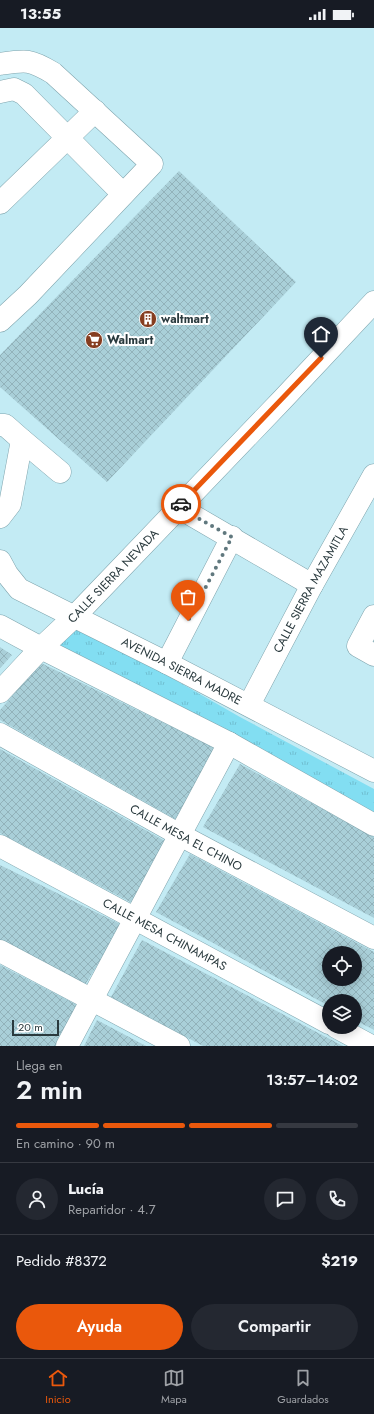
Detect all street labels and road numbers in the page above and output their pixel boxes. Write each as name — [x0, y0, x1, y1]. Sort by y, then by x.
street label: CALLE SIERRA MAZAMITLA — [269, 523, 353, 656]
street label: CALLE SIERRA NEVADA — [64, 525, 163, 627]
street label: AVENIDA SIERRA MADRE — [118, 633, 245, 709]
street label: CALLE MESA EL CHINO — [127, 800, 246, 876]
street label: CALLE MESA CHINAMPAS — [99, 894, 230, 976]

